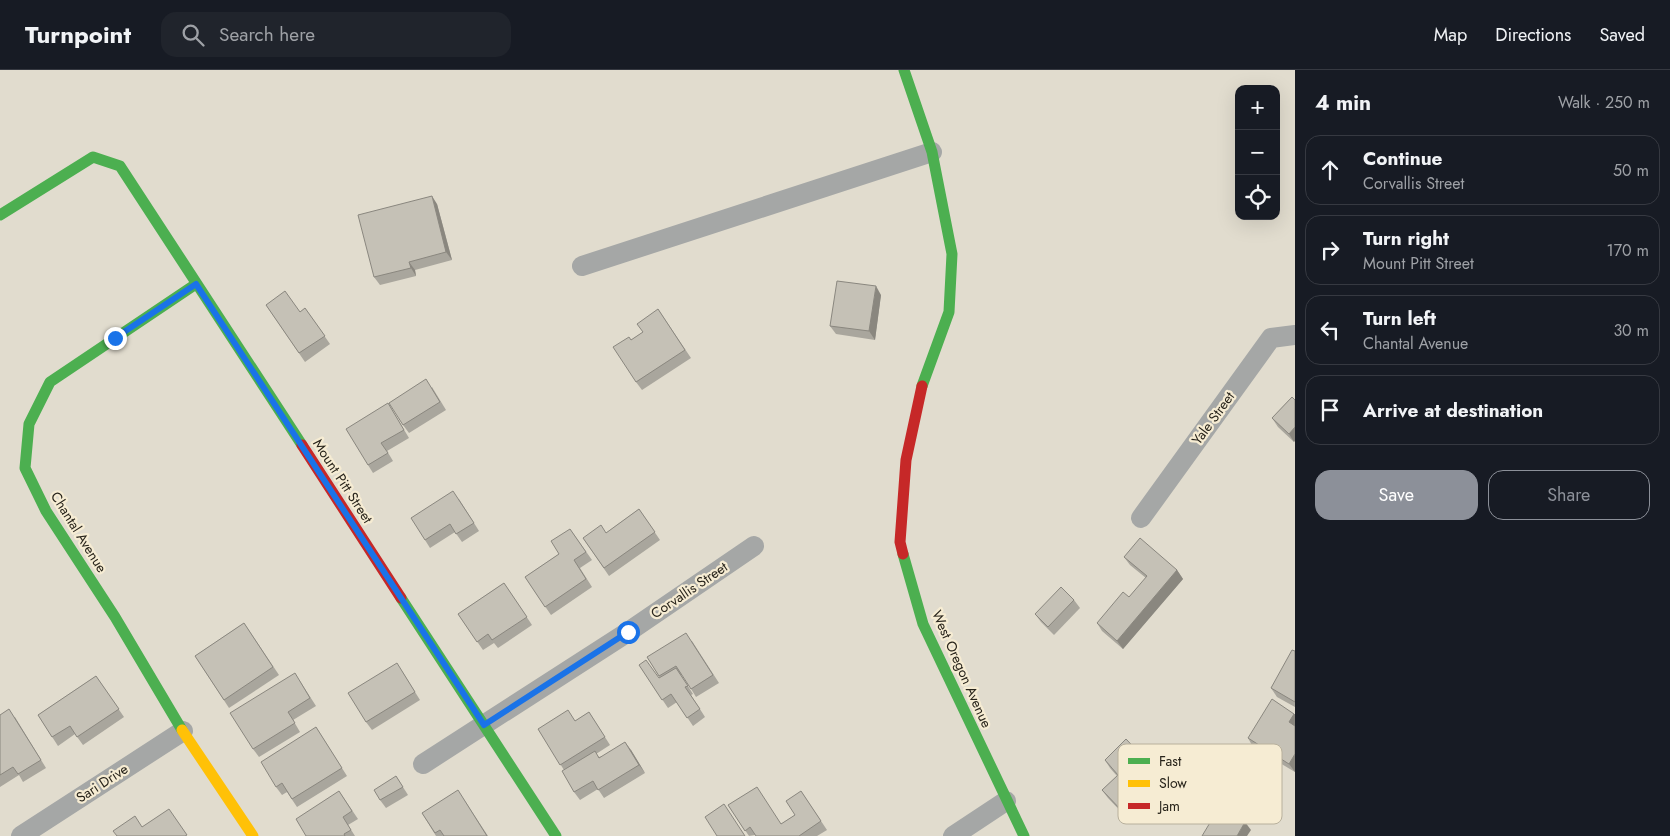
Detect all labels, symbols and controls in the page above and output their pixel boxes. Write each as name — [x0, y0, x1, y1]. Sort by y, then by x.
search box — [161, 12, 511, 57]
text: Turnpoint — [25, 17, 131, 52]
icon: search — [179, 21, 207, 49]
text: Search here — [219, 21, 315, 48]
text: Map — [1434, 22, 1467, 48]
text: Directions — [1495, 22, 1571, 48]
text: Saved — [1599, 22, 1645, 48]
map controls — [1235, 85, 1280, 220]
button: + — [1235, 85, 1280, 130]
text: 4 min — [1315, 88, 1371, 118]
text: Walk · 250 m — [1558, 91, 1650, 114]
button: − — [1235, 130, 1280, 175]
text: Continue — [1363, 145, 1442, 172]
icon: ahead — [1316, 156, 1344, 184]
text: 50 m — [1613, 159, 1649, 182]
text: Corvallis Street — [1363, 172, 1464, 195]
button: locate — [1235, 175, 1280, 220]
text: Turn right — [1363, 225, 1449, 252]
icon: right — [1316, 236, 1344, 264]
text: 170 m — [1607, 239, 1649, 262]
text: Mount Pitt Street — [1363, 252, 1474, 275]
text: Turn left — [1363, 305, 1436, 332]
icon: left — [1316, 316, 1344, 344]
text: 30 m — [1613, 319, 1649, 342]
route end — [104, 327, 127, 350]
text: Chantal Avenue — [1363, 332, 1468, 355]
street label: Yale Street — [1187, 387, 1239, 449]
icon: arrive — [1316, 396, 1344, 424]
text: Arrive at destination — [1363, 397, 1543, 424]
street label: Mount Pitt Street — [308, 435, 378, 528]
button: Save — [1315, 470, 1478, 520]
button: Share — [1488, 470, 1650, 520]
street label: Chantal Avenue — [46, 488, 112, 576]
street label: Corvallis Street — [647, 557, 732, 623]
street label: West Oregon Avenue — [927, 607, 997, 731]
route start — [617, 621, 640, 644]
legend — [1118, 744, 1282, 824]
text: Fast — [1159, 751, 1182, 771]
street label: Sari Drive — [72, 759, 132, 807]
text: Slow — [1159, 773, 1187, 793]
text: Jam — [1157, 796, 1180, 816]

